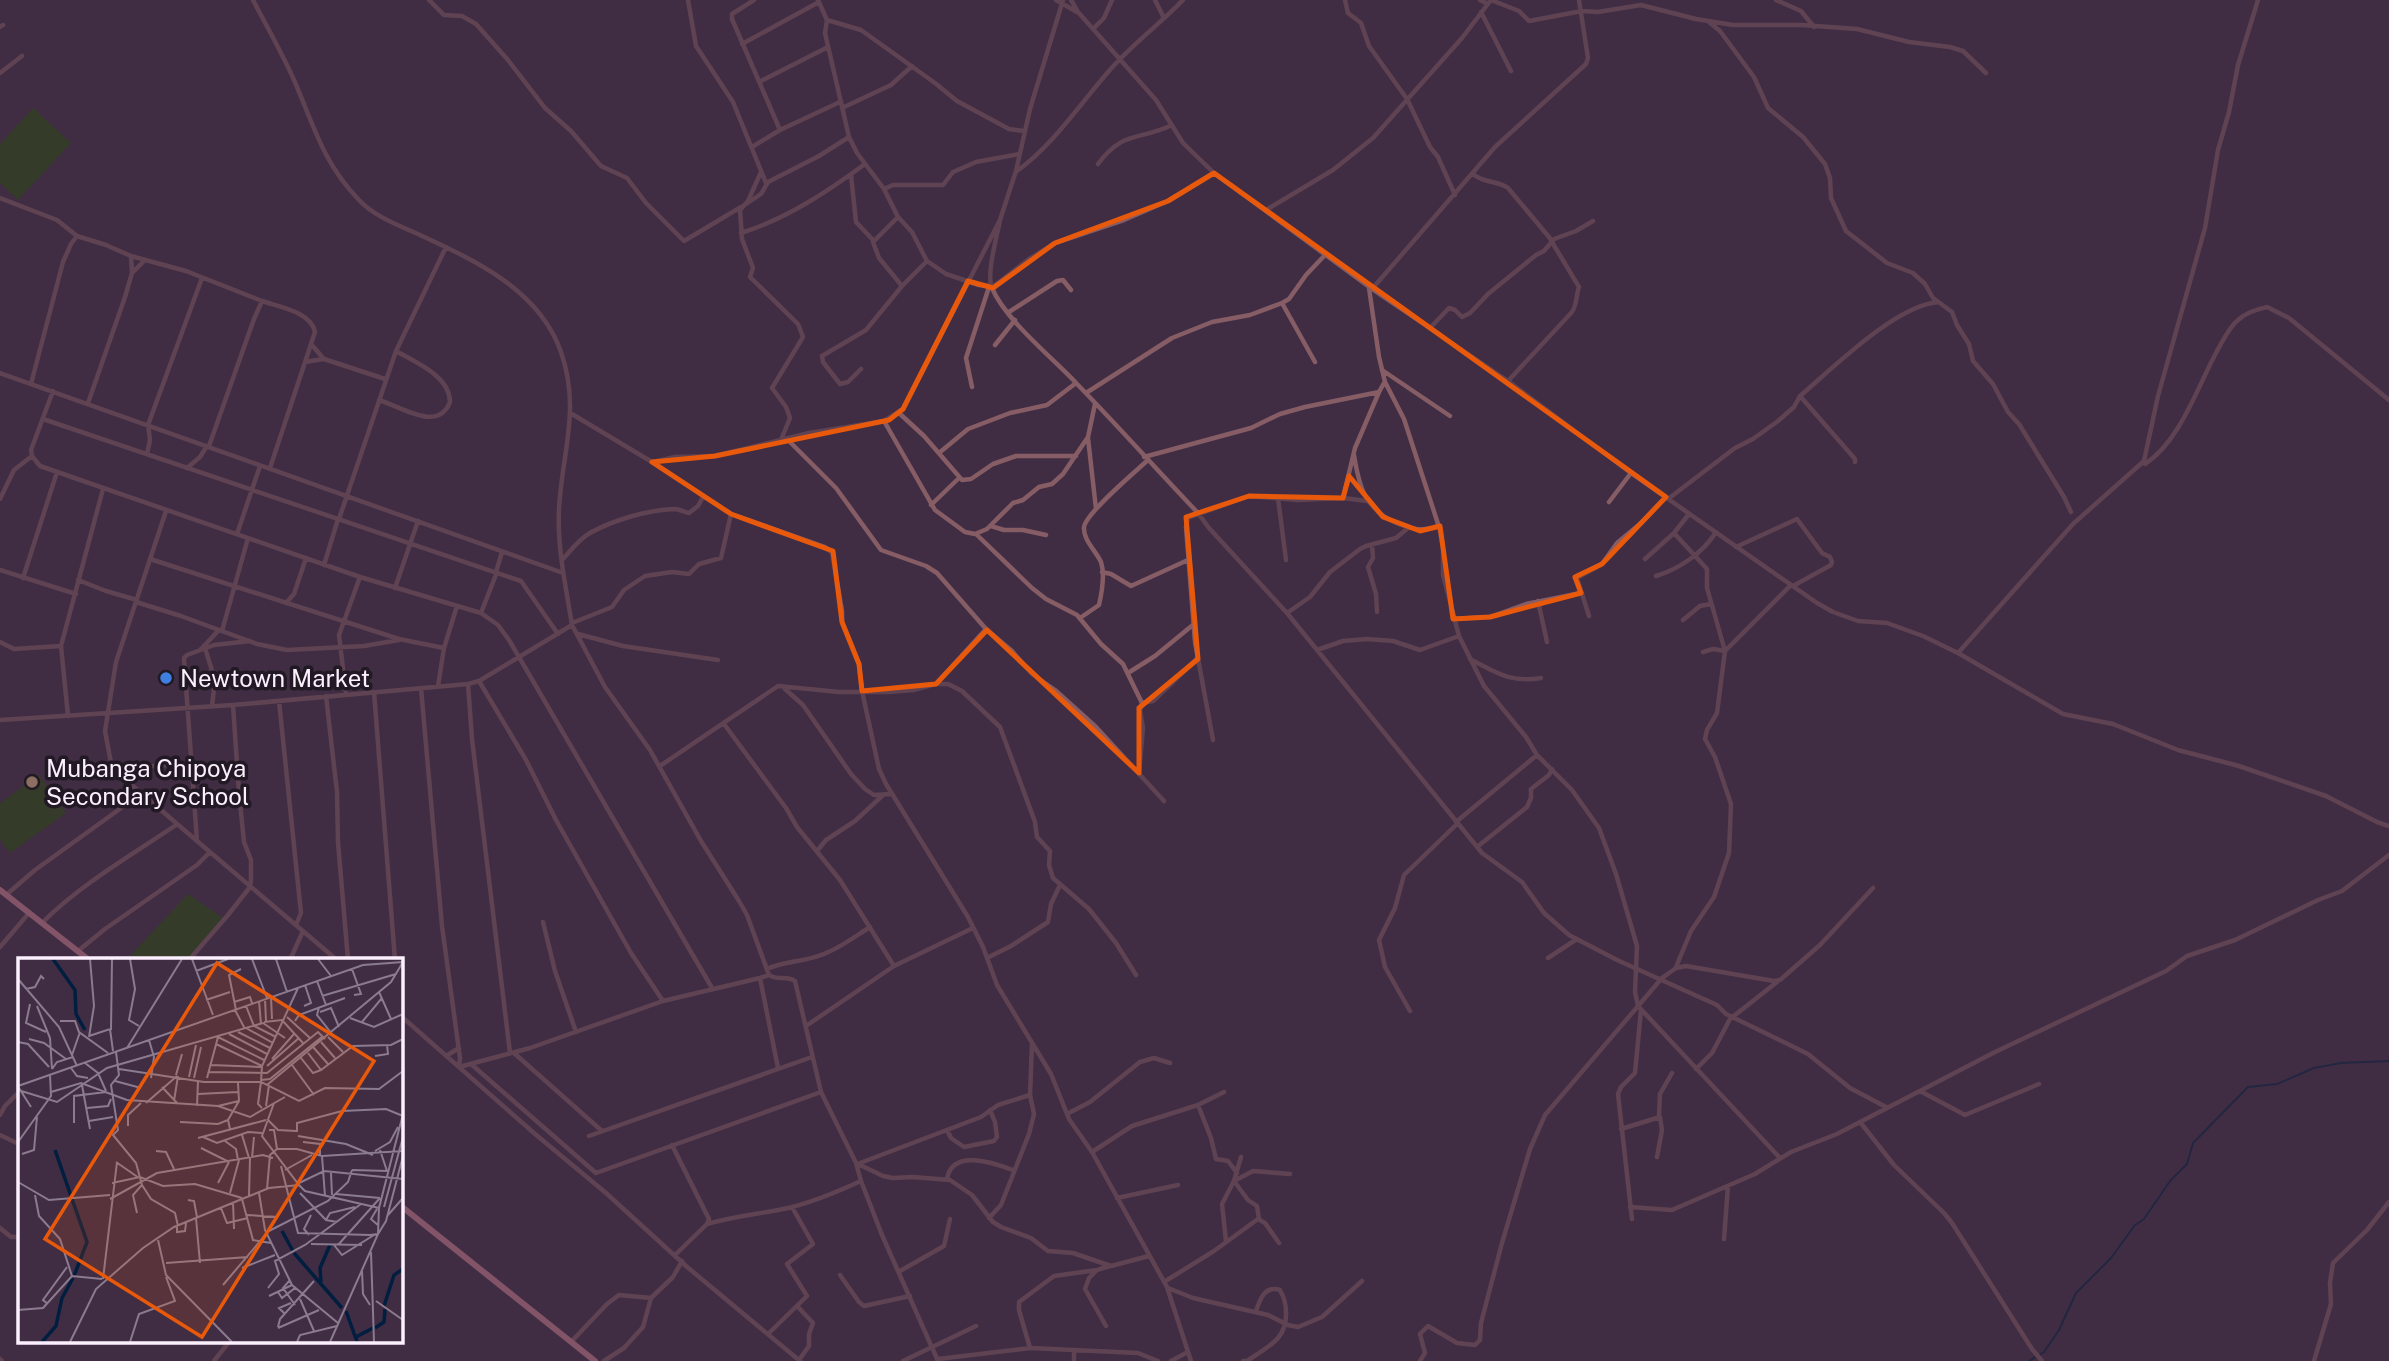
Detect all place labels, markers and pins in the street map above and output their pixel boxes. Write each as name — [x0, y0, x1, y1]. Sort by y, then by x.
place label: Newtown Market — [180, 664, 370, 692]
marker: Newtown Market — [158, 670, 174, 686]
place label: Mubanga Chipoya Secondary School — [46, 754, 249, 810]
marker: Mubanga Chipoya Secondary School — [24, 774, 40, 790]

